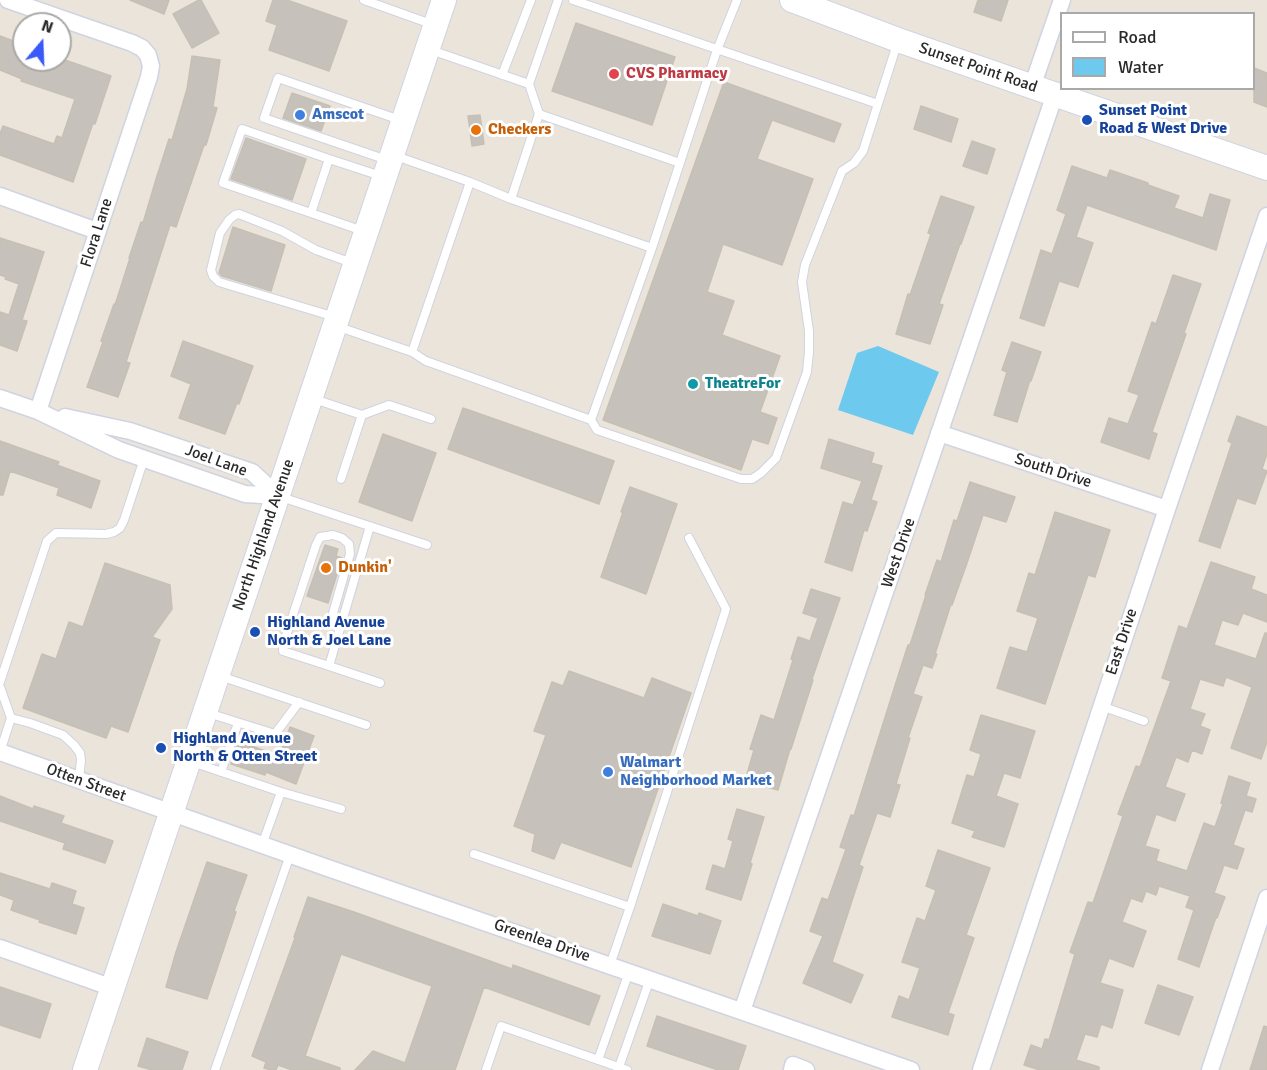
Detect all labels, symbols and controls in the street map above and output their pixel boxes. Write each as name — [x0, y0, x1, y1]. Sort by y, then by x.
north arrow — [12, 12, 72, 72]
legend — [1060, 12, 1255, 90]
text: N — [39, 16, 56, 38]
text: Road — [1118, 26, 1157, 48]
street label: Sunset Point Road — [916, 39, 1040, 97]
text: Water — [1118, 56, 1163, 78]
place label: CVS Pharmacy — [626, 64, 727, 84]
marker: CVS Pharmacy — [607, 67, 621, 81]
place label: Sunset Point Road & West Drive — [1099, 101, 1227, 139]
place label: Amscot — [312, 105, 364, 125]
marker: Amscot — [293, 108, 307, 122]
marker: Sunset Point Road & West Drive — [1080, 113, 1094, 127]
place label: Checkers — [488, 120, 551, 140]
marker: Checkers — [469, 123, 483, 137]
street label: Flora Lane — [77, 196, 117, 270]
place label: TheatreFor — [705, 374, 781, 394]
marker: TheatreFor — [686, 377, 700, 391]
street label: Joel Lane — [182, 441, 250, 481]
street label: South Drive — [1012, 450, 1094, 492]
street label: North Highland Avenue — [229, 457, 299, 613]
street label: West Drive — [878, 515, 920, 591]
place label: Dunkin' — [338, 558, 392, 578]
marker: Dunkin' — [319, 561, 333, 575]
street label: East Drive — [1102, 606, 1142, 678]
place label: Highland Avenue North & Joel Lane — [267, 613, 391, 651]
marker: Highland Avenue North & Joel Lane — [248, 625, 262, 639]
place label: Highland Avenue North & Otten Street — [173, 729, 317, 767]
marker: Highland Avenue North & Otten Street — [154, 741, 168, 755]
place label: Walmart Neighborhood Market — [620, 753, 772, 791]
street label: Otten Street — [43, 760, 129, 806]
marker: Walmart Neighborhood Market — [601, 765, 615, 779]
street label: Greenlea Drive — [491, 916, 593, 966]

